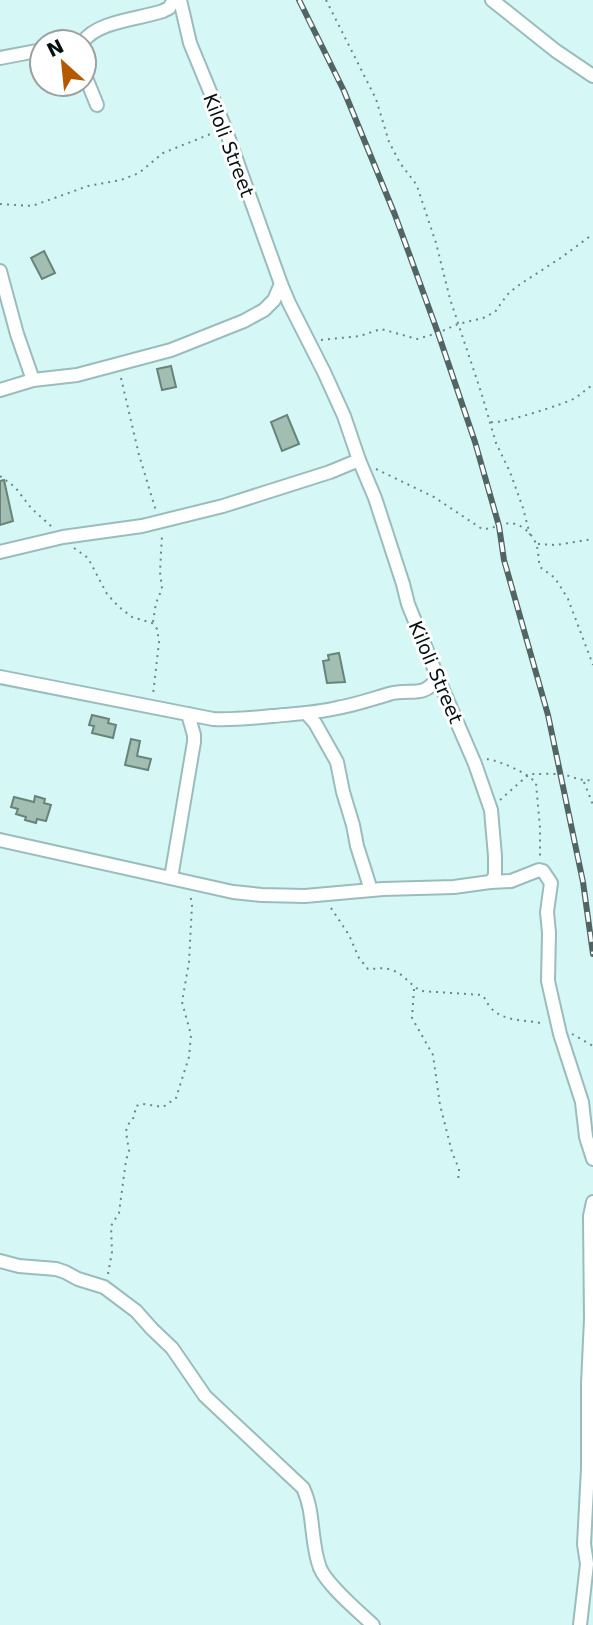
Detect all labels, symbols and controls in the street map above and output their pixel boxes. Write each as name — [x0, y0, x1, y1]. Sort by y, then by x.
north arrow — [28, 28, 98, 98]
text: N — [43, 34, 67, 61]
street label: Kiloli Street — [199, 90, 259, 200]
street label: Kiloli Street — [405, 618, 467, 726]

